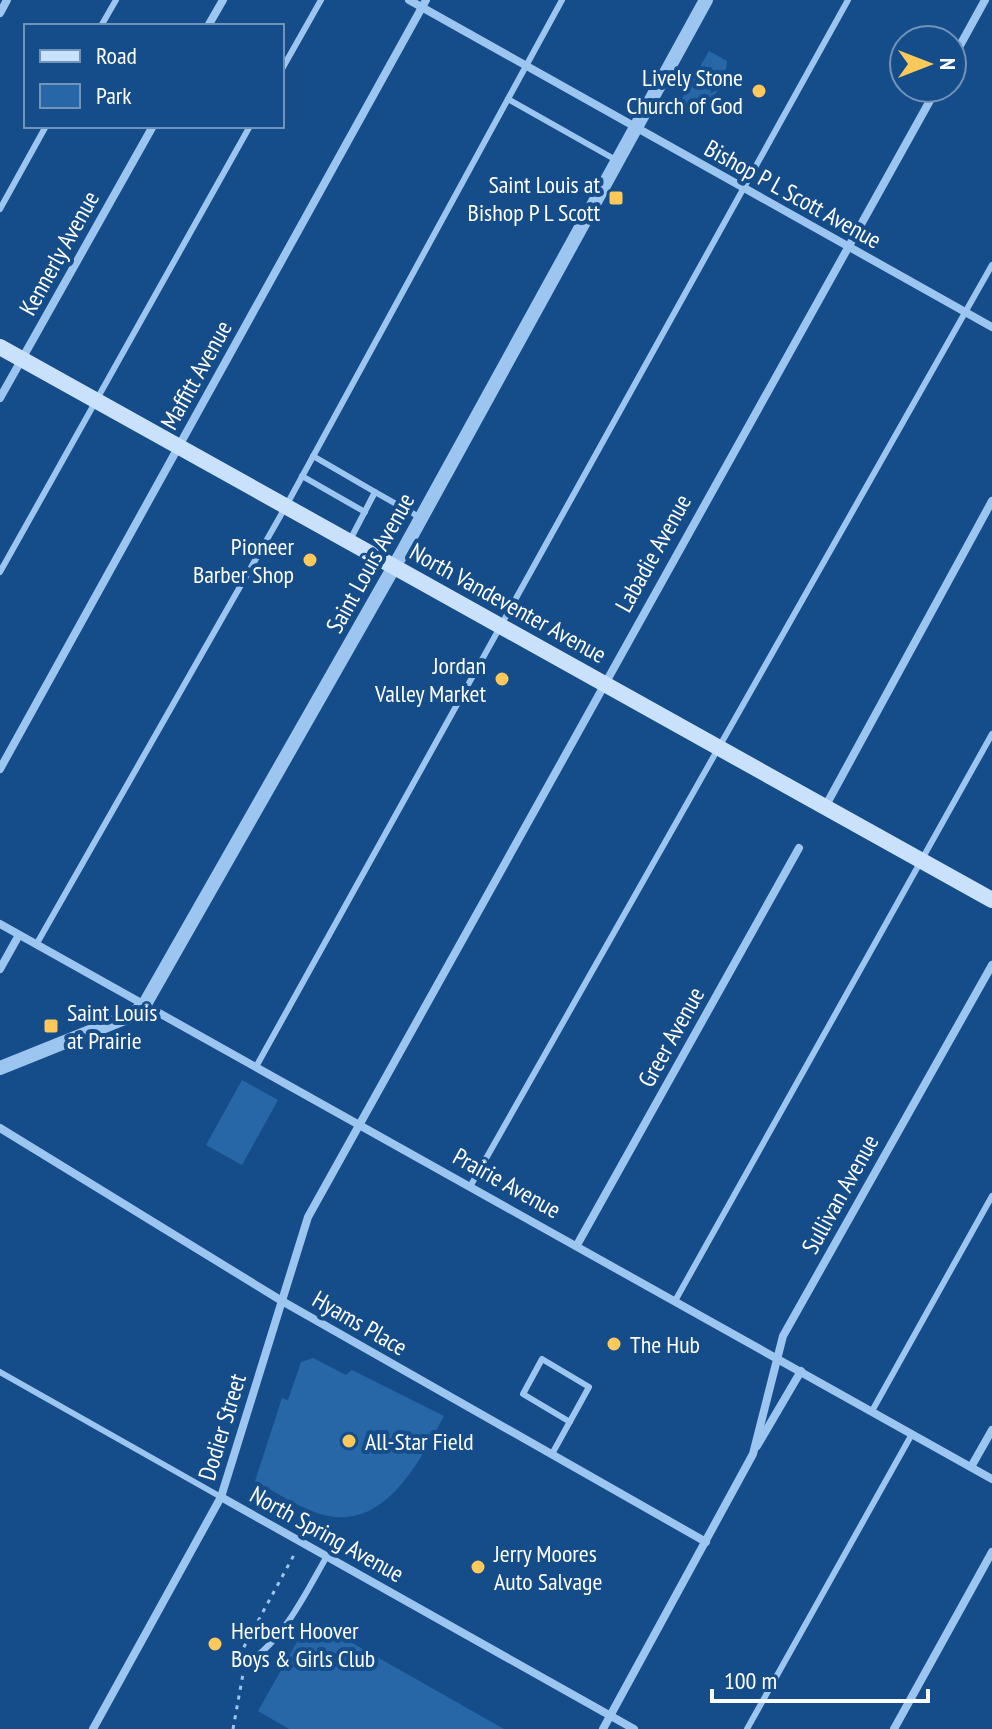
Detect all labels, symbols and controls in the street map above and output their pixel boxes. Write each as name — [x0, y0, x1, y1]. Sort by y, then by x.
legend — [24, 24, 284, 128]
north arrow — [888, 24, 968, 104]
text: Road — [96, 40, 137, 71]
text: N — [934, 58, 962, 70]
place label: Lively Stone Church of God — [626, 62, 743, 121]
text: Park — [96, 80, 132, 111]
marker: Lively Stone Church of God — [750, 82, 768, 100]
street label: Bishop P L Scott Avenue — [699, 133, 887, 255]
place label: Saint Louis at Bishop P L Scott — [468, 169, 600, 228]
street label: Kennerly Avenue — [12, 185, 106, 321]
marker: Saint Louis at Bishop P L Scott — [607, 189, 625, 207]
street label: Maffitt Avenue — [153, 315, 239, 435]
street label: Saint Louis Avenue — [319, 488, 421, 638]
street label: Labadie Avenue — [608, 489, 698, 617]
place label: Pioneer Barber Shop — [193, 531, 294, 590]
street label: North Vandeventer Avenue — [404, 536, 612, 670]
marker: Pioneer Barber Shop — [301, 551, 319, 569]
place label: Jordan Valley Market — [374, 650, 486, 709]
marker: Jordan Valley Market — [493, 670, 511, 688]
street label: Greer Avenue — [631, 981, 711, 1093]
place label: Saint Louis at Prairie — [67, 997, 157, 1056]
marker: Saint Louis at Prairie — [42, 1017, 60, 1035]
street label: Sullivan Avenue — [795, 1129, 885, 1259]
street label: Prairie Avenue — [448, 1141, 566, 1225]
street label: Hyams Place — [307, 1283, 413, 1363]
place label: The Hub — [630, 1329, 700, 1360]
marker: The Hub — [605, 1335, 623, 1353]
street label: Dodier Street — [191, 1370, 253, 1484]
place label: All-Star Field — [365, 1426, 474, 1457]
marker: All-Star Field — [340, 1432, 358, 1450]
street label: North Spring Avenue — [245, 1479, 409, 1589]
place label: Jerry Moores Auto Salvage — [493, 1538, 602, 1597]
marker: Jerry Moores Auto Salvage — [469, 1558, 487, 1576]
place label: Herbert Hoover Boys & Girls Club — [231, 1615, 375, 1674]
marker: Herbert Hoover Boys & Girls Club — [206, 1635, 224, 1653]
scale bar — [712, 1653, 928, 1703]
text: 100 m — [724, 1665, 777, 1696]

